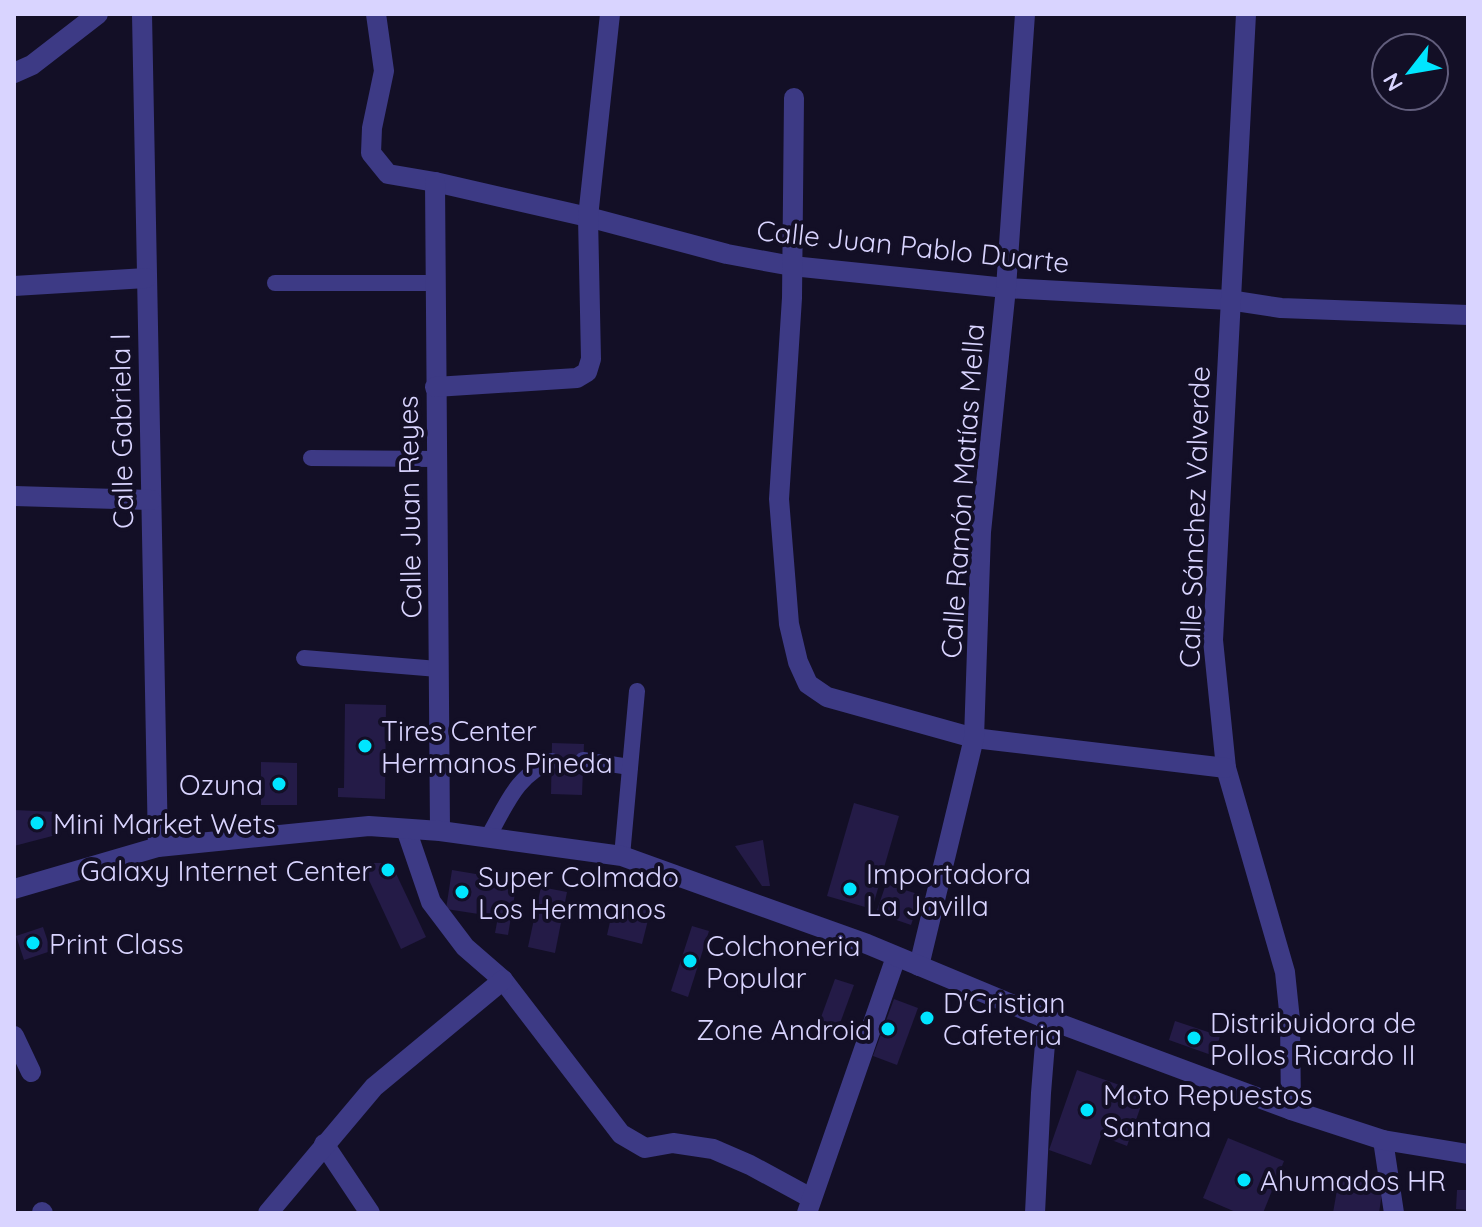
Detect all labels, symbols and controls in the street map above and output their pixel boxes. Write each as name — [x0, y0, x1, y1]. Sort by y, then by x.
north arrow — [1370, 32, 1450, 112]
text: N — [1377, 68, 1409, 96]
street label: Calle Juan Pablo Duarte — [755, 212, 1071, 280]
street label: Calle Ramón Matías Mella — [933, 322, 991, 660]
street label: Calle Gabriela I — [102, 333, 140, 529]
street label: Calle Sánchez Valverde — [1171, 366, 1217, 668]
street label: Calle Juan Reyes — [390, 395, 428, 619]
place label: Tires Center Hermanos Pineda — [381, 713, 613, 780]
marker: Tires Center Hermanos Pineda — [356, 737, 374, 755]
place label: Ozuna — [179, 767, 263, 802]
marker: Ozuna — [270, 775, 288, 793]
place label: Mini Market Wets — [53, 806, 276, 841]
marker: Mini Market Wets — [28, 814, 46, 832]
place label: Galaxy Internet Center — [80, 853, 372, 888]
place label: Importadora La Javilla — [866, 856, 1031, 923]
place label: Super Colmado Los Hermanos — [478, 859, 679, 926]
marker: Galaxy Internet Center — [379, 861, 397, 879]
marker: Importadora La Javilla — [841, 880, 859, 898]
marker: Super Colmado Los Hermanos — [453, 883, 471, 901]
place label: Print Class — [49, 926, 184, 961]
place label: Colchoneria Popular — [706, 928, 860, 995]
marker: Print Class — [24, 934, 42, 952]
marker: Colchoneria Popular — [681, 952, 699, 970]
place label: D'Cristian Cafeteria — [943, 985, 1065, 1052]
place label: Distribuidora de Pollos Ricardo II — [1210, 1005, 1416, 1072]
marker: D'Cristian Cafeteria — [918, 1009, 936, 1027]
place label: Zone Android — [696, 1012, 872, 1047]
marker: Zone Android — [879, 1020, 897, 1038]
marker: Distribuidora de Pollos Ricardo II — [1185, 1029, 1203, 1047]
place label: Moto Repuestos Santana — [1103, 1077, 1313, 1144]
marker: Moto Repuestos Santana — [1078, 1101, 1096, 1119]
place label: Ahumados HR — [1260, 1163, 1446, 1198]
marker: Ahumados HR — [1235, 1171, 1253, 1189]

